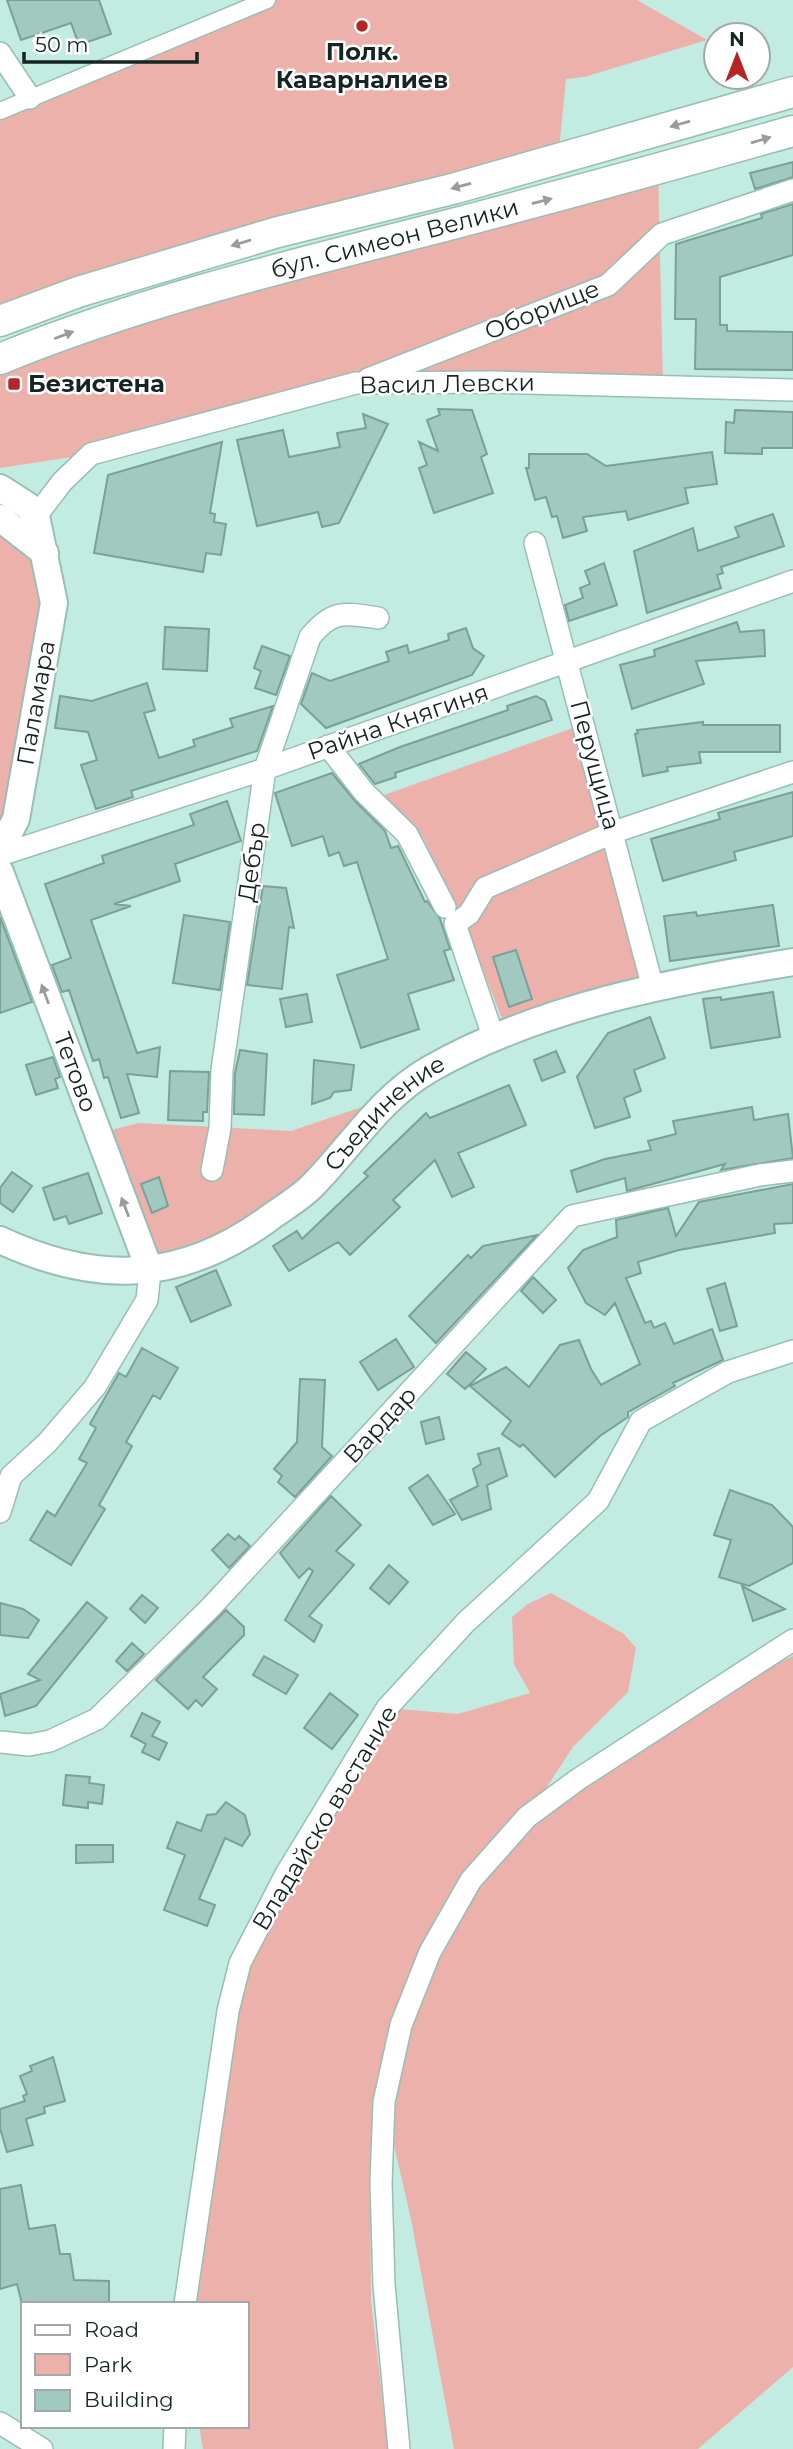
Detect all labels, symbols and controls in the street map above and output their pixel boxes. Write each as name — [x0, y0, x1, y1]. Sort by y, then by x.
marker: Полк. Каварналиев — [354, 18, 370, 34]
scale bar — [24, 21, 198, 65]
north arrow — [702, 21, 772, 91]
text: N — [729, 28, 745, 51]
text: 50 m — [35, 32, 89, 57]
place label: Полк. Каварналиев — [276, 37, 448, 94]
one-way arrow — [669, 119, 691, 130]
one-way arrow — [751, 134, 772, 144]
one-way arrow — [451, 182, 472, 192]
street label: бул. Симеон Велики — [267, 192, 522, 284]
one-way arrow — [531, 195, 553, 206]
one-way arrow — [230, 238, 251, 248]
street label: Оборище — [480, 273, 604, 346]
one-way arrow — [53, 329, 74, 340]
street label: Васил Левски — [359, 367, 535, 400]
place label: Безистена — [28, 369, 165, 398]
marker: Безистена — [6, 376, 22, 392]
street label: Паламара — [10, 638, 61, 768]
street label: Райна Княгиня — [303, 677, 492, 766]
street label: Перущица — [564, 697, 627, 833]
street label: Дебър — [232, 820, 271, 904]
one-way arrow — [39, 984, 50, 1005]
street label: Тетово — [48, 1028, 104, 1116]
street label: Съединение — [318, 1048, 450, 1177]
one-way arrow — [120, 1197, 131, 1218]
street label: Вардар — [337, 1380, 422, 1469]
street label: Владайско въстание — [246, 1700, 403, 1936]
legend — [21, 2302, 248, 2428]
text: Road — [84, 2317, 139, 2342]
text: Park — [84, 2352, 132, 2377]
text: Building — [84, 2387, 174, 2412]

